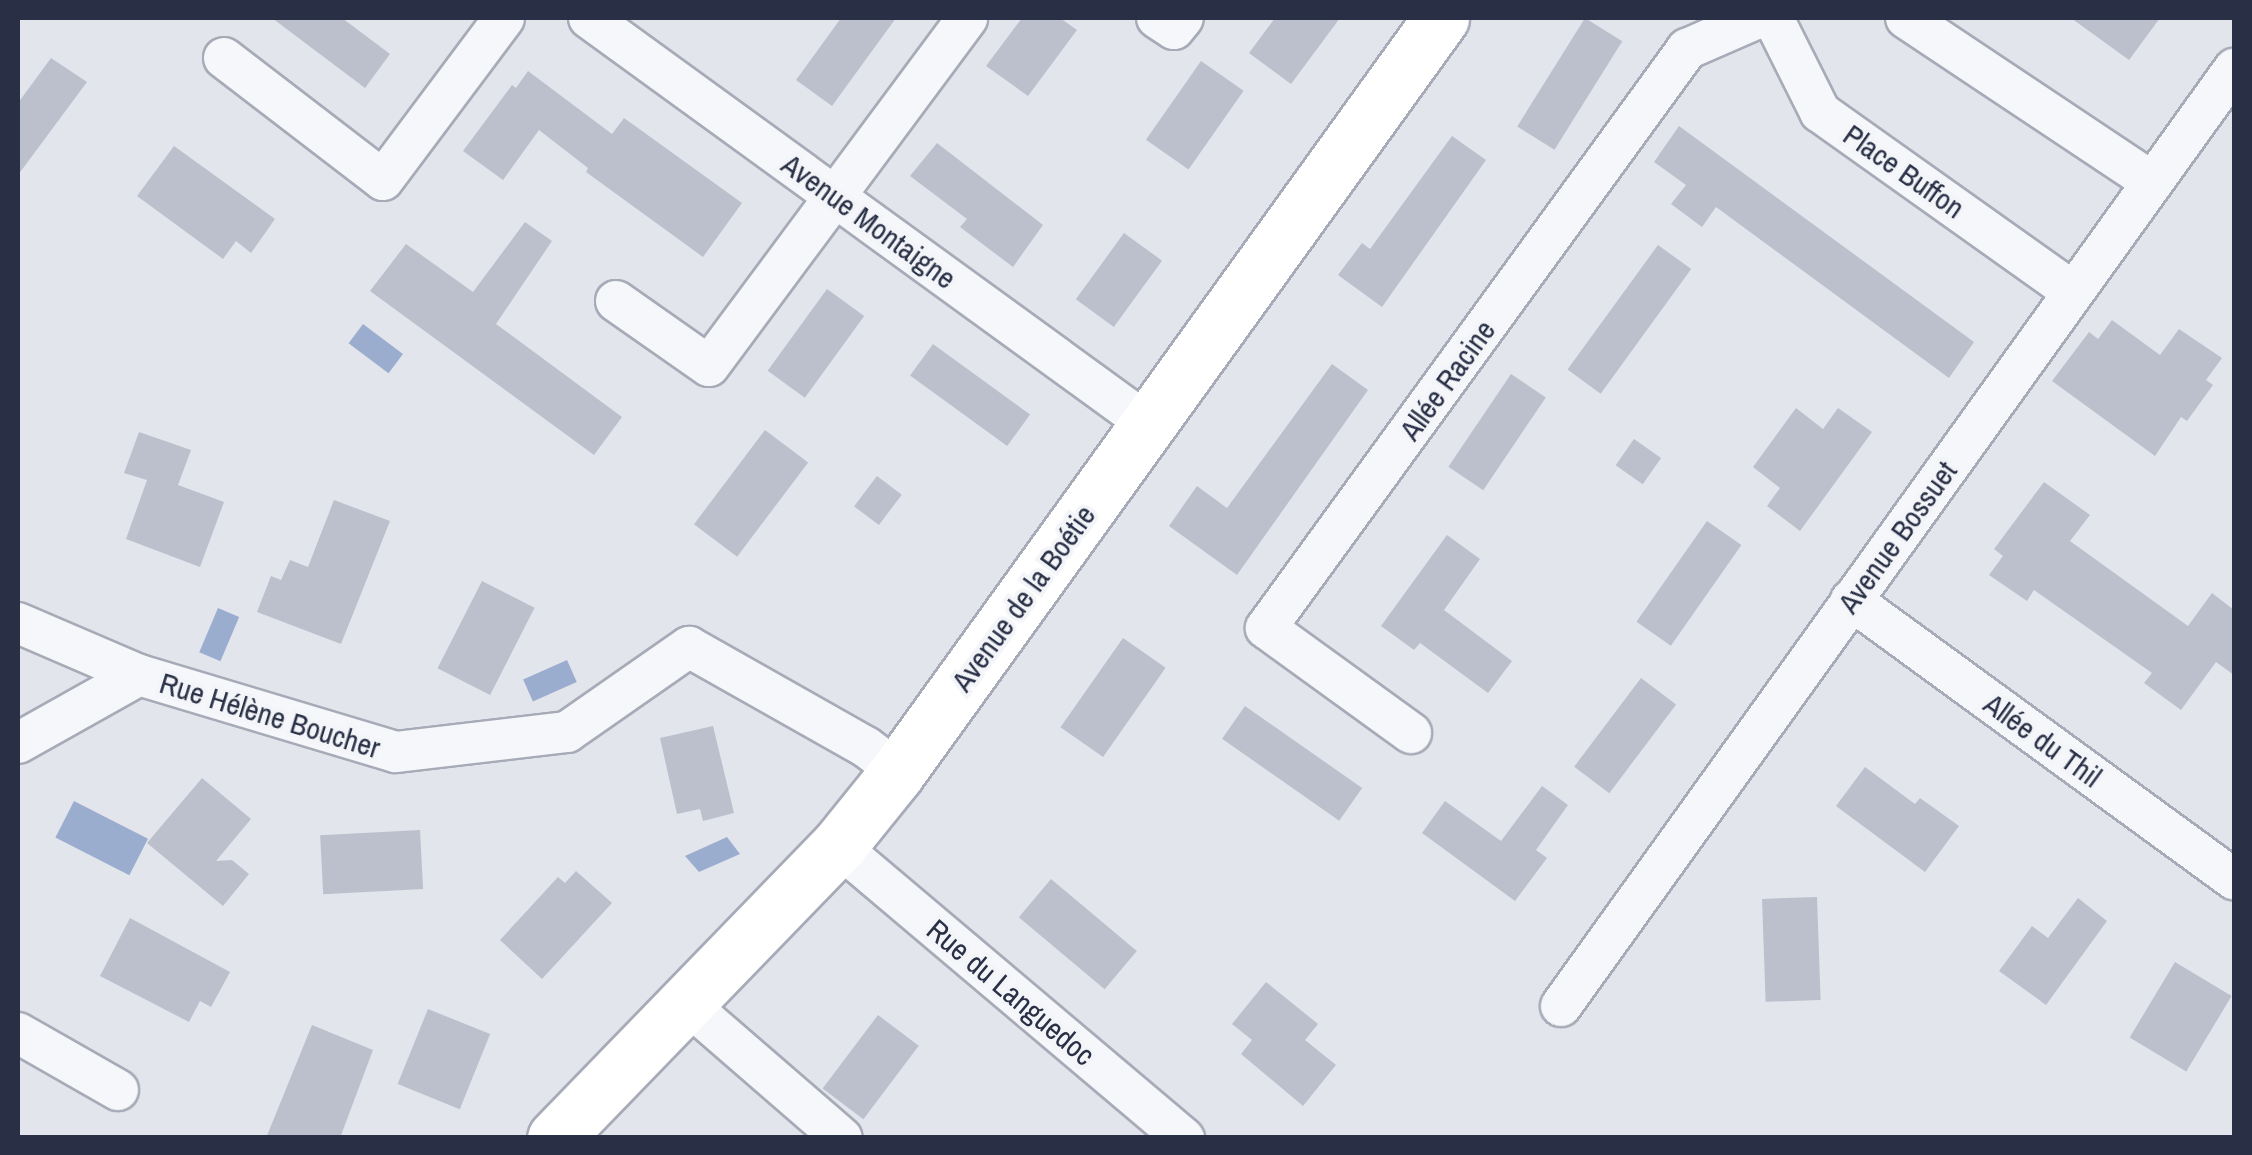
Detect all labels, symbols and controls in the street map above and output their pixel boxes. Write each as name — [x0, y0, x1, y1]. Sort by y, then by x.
street label: Place Buffon — [1837, 116, 1971, 226]
street label: Avenue Montaigne — [775, 146, 963, 296]
street label: Allée Racine — [1391, 313, 1503, 447]
street label: Avenue Bossuet — [1830, 454, 1964, 620]
street label: Avenue de la Boétie — [943, 498, 1103, 698]
street label: Rue Hélène Boucher — [156, 664, 384, 766]
street label: Allée du Thil — [1977, 685, 2109, 795]
street label: Rue du Languedoc — [920, 911, 1102, 1073]

